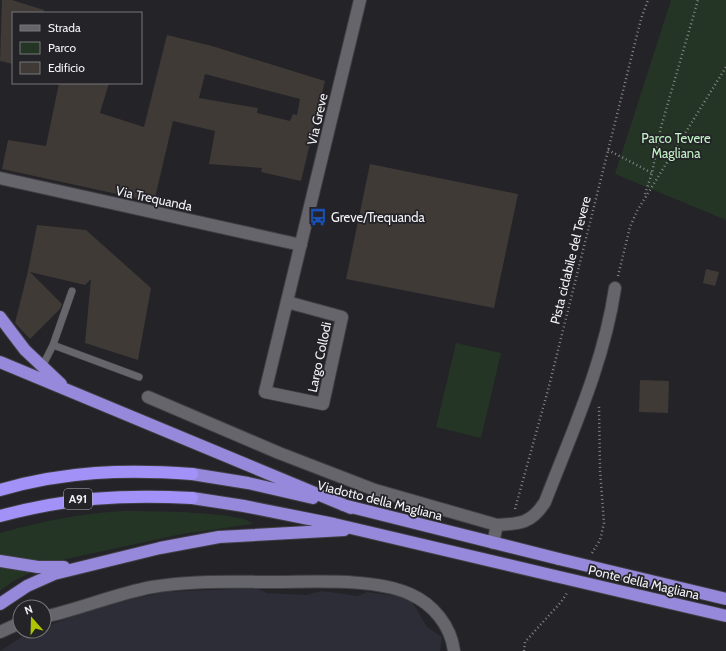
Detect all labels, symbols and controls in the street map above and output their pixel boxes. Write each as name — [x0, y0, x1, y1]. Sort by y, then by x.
legend — [12, 12, 142, 84]
text: Strada — [48, 20, 81, 35]
text: Parco — [48, 40, 76, 55]
text: Edificio — [48, 60, 85, 75]
street label: Via Greve — [303, 91, 331, 146]
park label: Parco Tevere Magliana — [641, 130, 711, 161]
street label: Via Trequanda — [114, 182, 194, 214]
street label: Pista ciclabile del Tevere — [546, 194, 594, 326]
bus stop icon: Greve/Trequanda — [308, 207, 328, 227]
place label: Greve/Trequanda — [331, 209, 425, 225]
street label: Largo Collodi — [304, 320, 334, 394]
street label: Viadotto della Magliana — [316, 477, 445, 523]
road number: A91 — [64, 489, 92, 509]
street label: Ponte della Magliana — [587, 561, 702, 603]
north arrow — [12, 599, 52, 639]
text: N — [23, 602, 35, 618]

